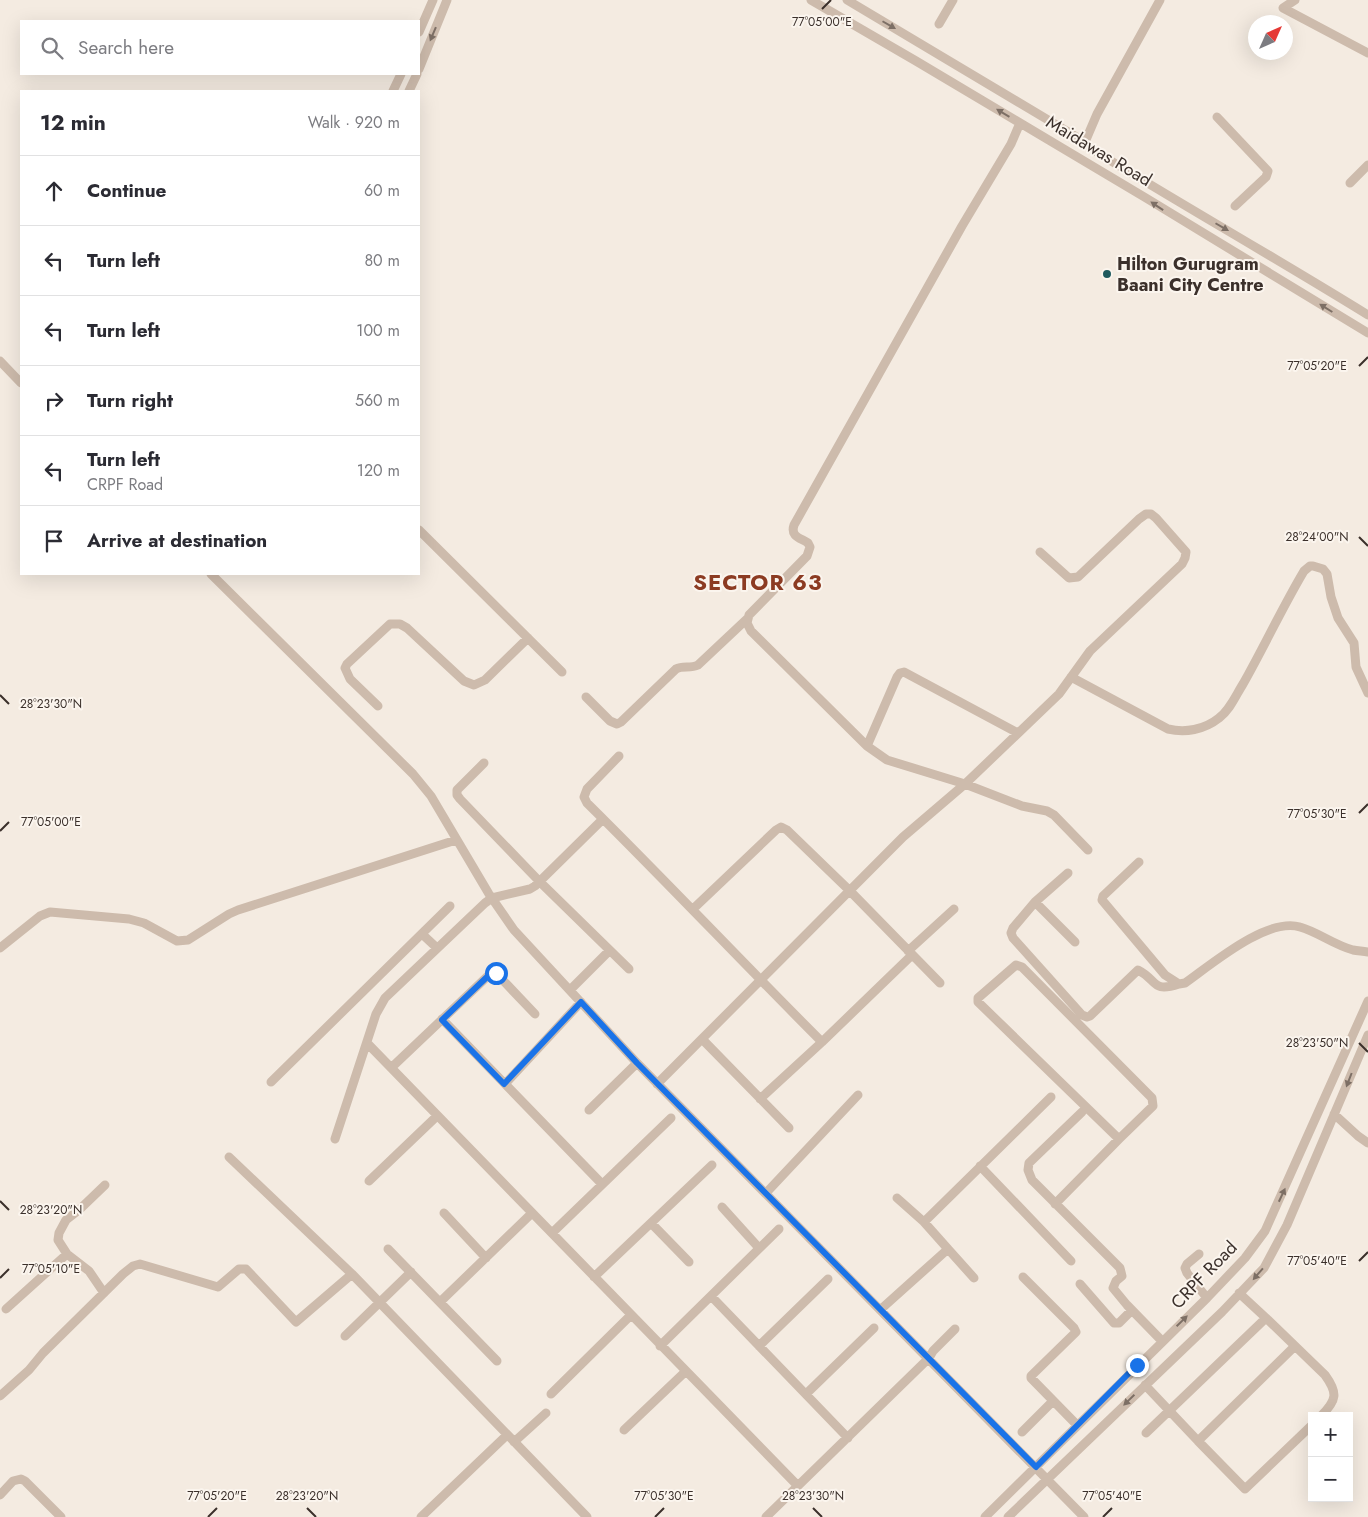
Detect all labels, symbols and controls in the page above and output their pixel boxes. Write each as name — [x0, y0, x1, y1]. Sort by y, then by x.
text: 77°05'00"E — [792, 13, 852, 31]
north arrow — [1248, 15, 1293, 60]
search box — [20, 20, 420, 75]
one-way arrow — [883, 20, 896, 29]
one-way arrow — [429, 27, 437, 42]
icon: search — [38, 34, 66, 62]
text: Search here — [78, 34, 174, 61]
text: 12 min — [40, 108, 106, 138]
one-way arrow — [997, 108, 1010, 117]
street label: Maidawas Road — [1041, 109, 1157, 193]
text: Walk · 920 m — [308, 111, 400, 134]
icon: ahead — [40, 177, 68, 205]
text: Continue — [87, 177, 166, 204]
text: 60 m — [364, 179, 400, 202]
one-way arrow — [1151, 201, 1164, 211]
one-way arrow — [1215, 223, 1228, 232]
icon: left — [40, 247, 68, 275]
text: Turn left — [87, 247, 160, 274]
text: 80 m — [364, 249, 400, 272]
place label: Hilton Gurugram Baani City Centre — [1117, 251, 1264, 298]
marker: Hilton Gurugram Baani City Centre — [1101, 268, 1113, 280]
one-way arrow — [1320, 303, 1333, 313]
icon: left — [40, 317, 68, 345]
text: Turn left — [87, 317, 160, 344]
text: 100 m — [356, 319, 400, 342]
text: 77°05'20"E — [1287, 357, 1347, 375]
icon: right — [40, 387, 68, 415]
text: Turn right — [87, 387, 173, 414]
text: 560 m — [355, 389, 400, 412]
text: Turn left — [87, 446, 160, 473]
icon: left — [40, 457, 68, 485]
text: 120 m — [357, 459, 400, 482]
text: CRPF Road — [87, 473, 163, 496]
icon: arrive — [40, 527, 68, 555]
text: Arrive at destination — [87, 527, 267, 554]
text: 28°24'00"N — [1285, 528, 1349, 546]
district label: SECTOR 63 — [693, 566, 823, 598]
text: 28°23'30"N — [20, 695, 82, 713]
text: 77°05'30"E — [1287, 805, 1347, 823]
text: 77°05'00"E — [21, 813, 81, 831]
route start — [485, 962, 508, 985]
text: 28°23'50"N — [1286, 1034, 1348, 1052]
one-way arrow — [1345, 1073, 1353, 1088]
one-way arrow — [1278, 1188, 1286, 1202]
text: 28°23'20"N — [20, 1201, 82, 1219]
street label: CRPF Road — [1165, 1235, 1243, 1315]
text: 77°05'40"E — [1287, 1252, 1347, 1270]
text: 77°05'10"E — [22, 1260, 80, 1278]
one-way arrow — [1253, 1268, 1264, 1281]
one-way arrow — [1176, 1316, 1188, 1328]
route end — [1126, 1354, 1149, 1377]
one-way arrow — [1124, 1394, 1136, 1406]
map controls — [1308, 1412, 1353, 1502]
button: + — [1308, 1412, 1353, 1457]
button: − — [1308, 1457, 1353, 1502]
text: 77°05'20"E — [187, 1487, 247, 1505]
text: 28°23'20"N — [276, 1487, 338, 1505]
text: 77°05'30"E — [634, 1487, 694, 1505]
text: 28°23'30"N — [782, 1487, 844, 1505]
text: 77°05'40"E — [1082, 1487, 1142, 1505]

